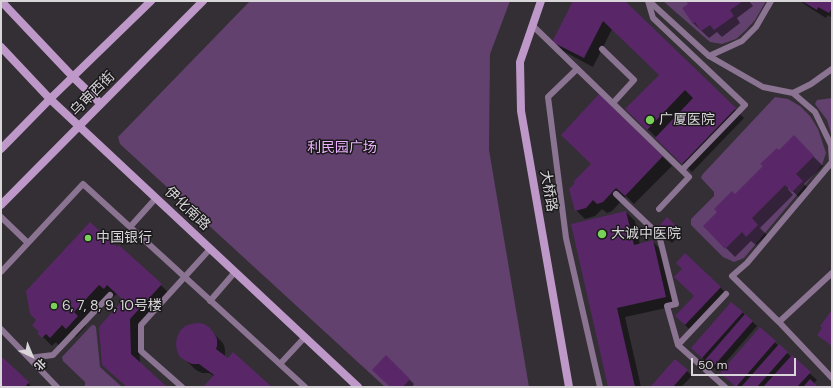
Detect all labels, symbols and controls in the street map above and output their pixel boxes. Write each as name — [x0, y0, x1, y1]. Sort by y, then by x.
street label: 乌审西街 — [67, 68, 119, 120]
place label: 广厦医院 — [659, 112, 715, 128]
marker: 广厦医院 — [644, 114, 656, 126]
park label: 利民园广场 — [307, 140, 377, 156]
street label: 大桥路 — [536, 169, 560, 213]
street label: 伊化南路 — [161, 184, 213, 234]
place label: 大诚中医院 — [611, 226, 681, 242]
marker: 大诚中医院 — [596, 228, 608, 240]
place label: 中国银行 — [96, 230, 152, 246]
marker: 中国银行 — [83, 233, 93, 243]
place label: 6, 7, 8, 9, 10号楼 — [62, 298, 162, 314]
marker: 6, 7, 8, 9, 10号楼 — [49, 301, 59, 311]
north arrow — [12, 336, 52, 376]
scale bar — [693, 350, 798, 376]
text: 北 — [32, 356, 49, 373]
text: 50 m — [698, 357, 727, 373]

